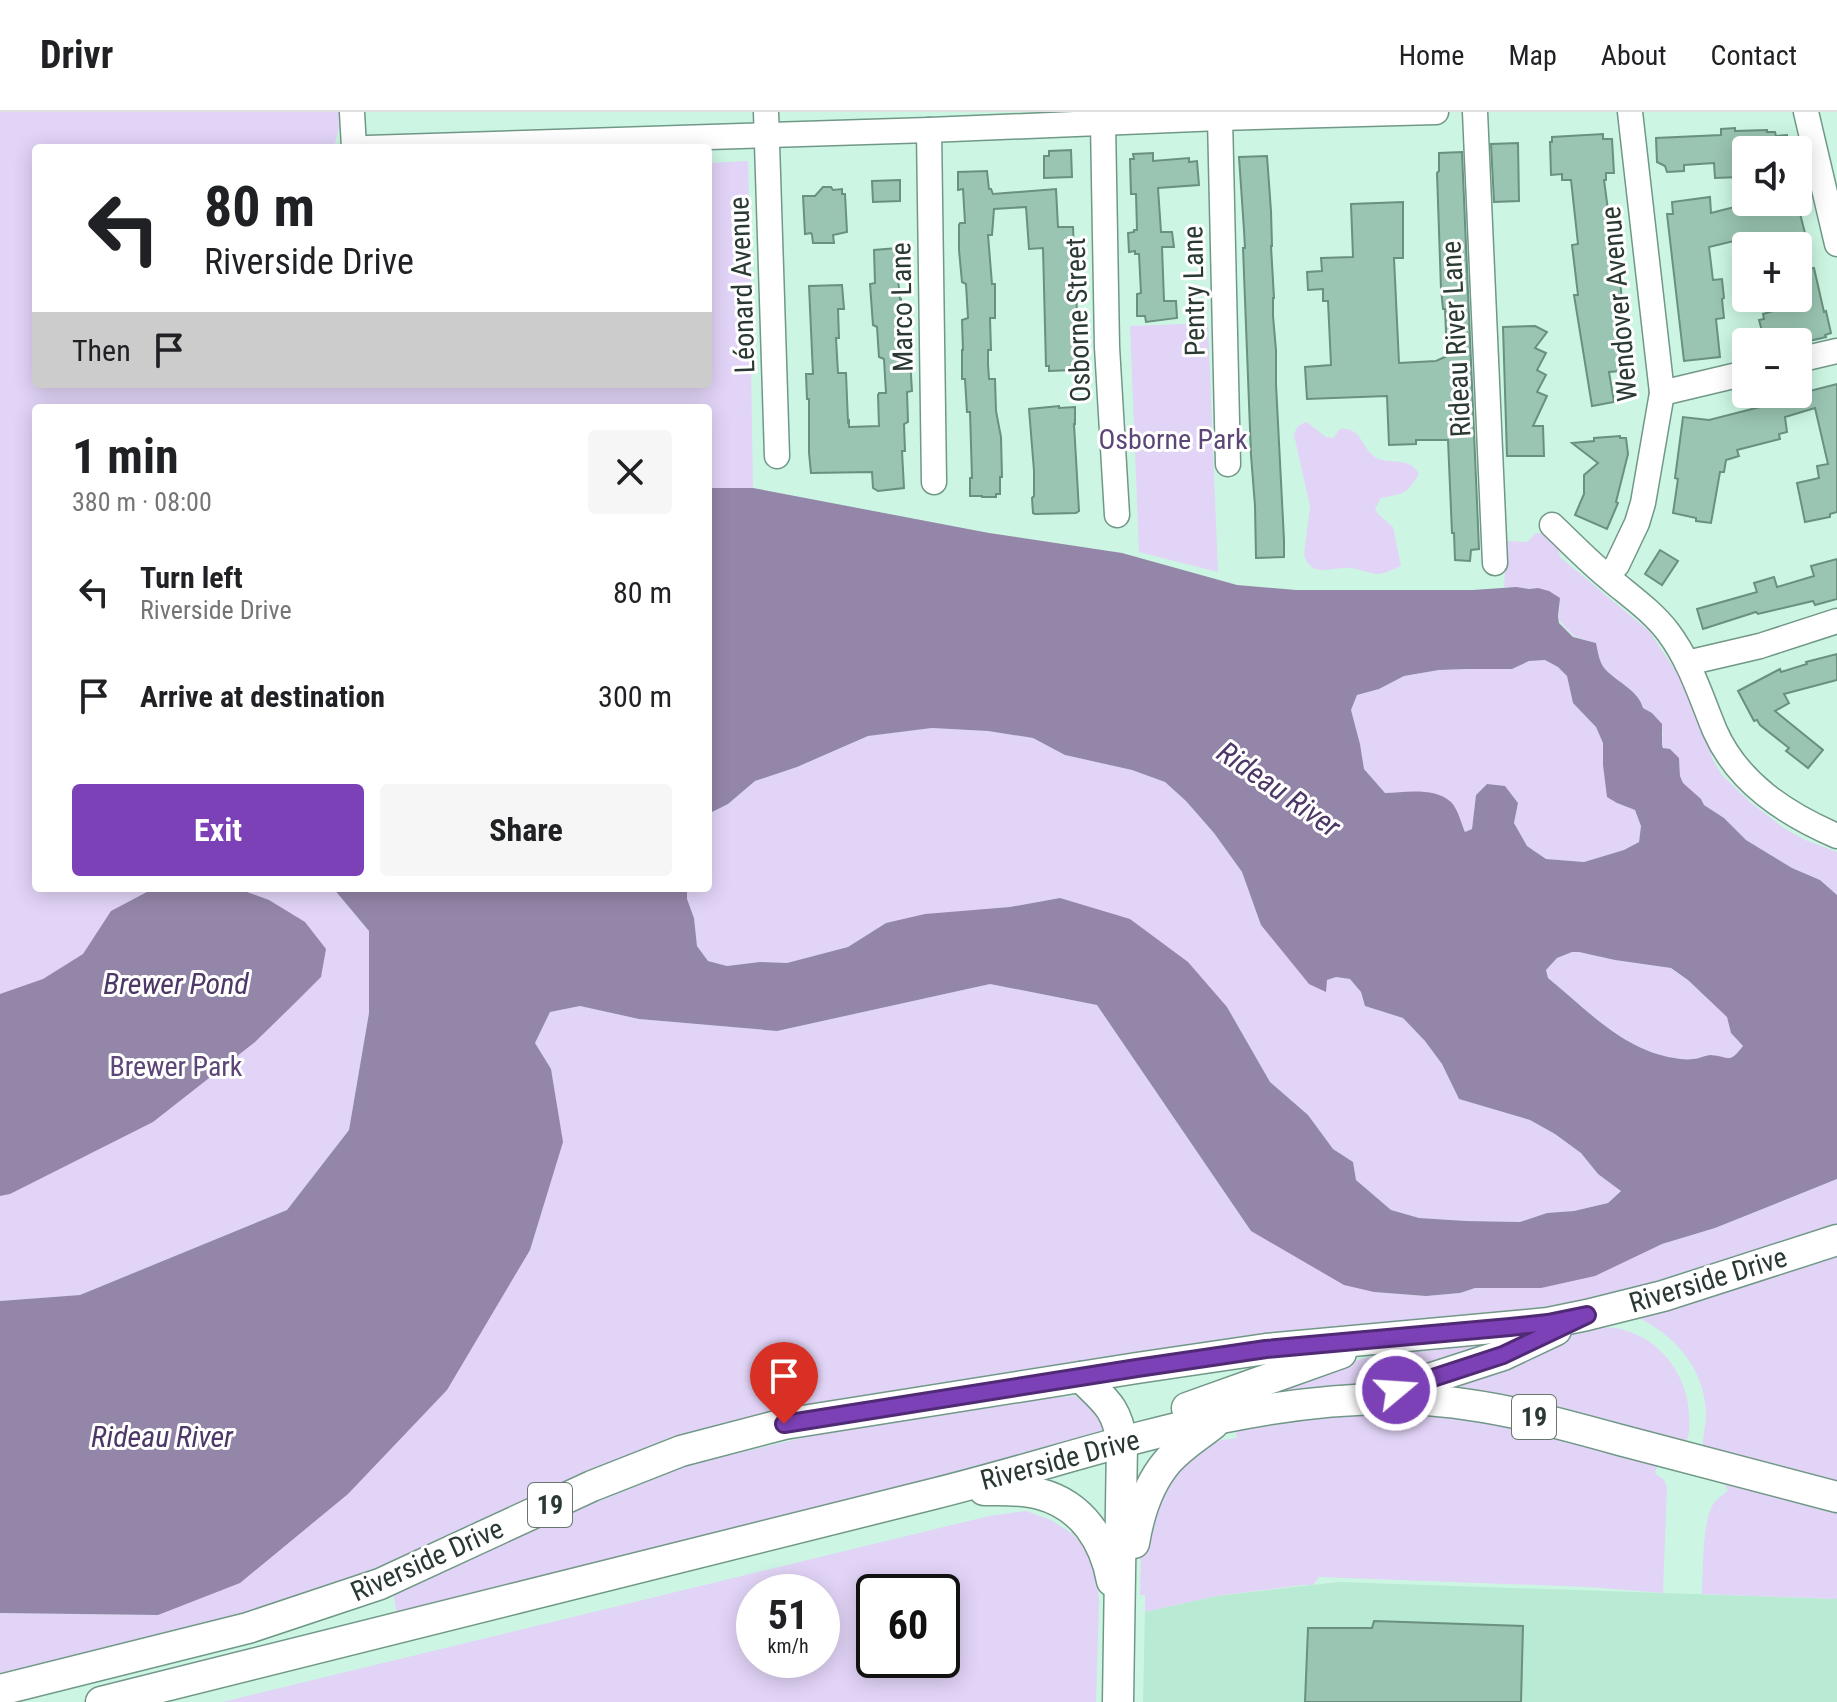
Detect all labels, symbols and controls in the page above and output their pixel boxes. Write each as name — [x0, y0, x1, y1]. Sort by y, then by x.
text: Drivr — [40, 33, 113, 77]
text: Home — [1399, 39, 1464, 72]
text: Map — [1508, 39, 1557, 72]
text: About — [1601, 39, 1667, 72]
text: Contact — [1711, 39, 1797, 72]
map controls — [1732, 136, 1812, 408]
button: sound — [1732, 136, 1812, 216]
text: 80 m — [204, 174, 315, 240]
icon: left — [72, 176, 176, 280]
street label: Léonard Avenue — [722, 196, 762, 374]
street label: Wendover Avenue — [1594, 205, 1644, 403]
street label: Pentry Lane — [1176, 225, 1212, 357]
button: + — [1732, 232, 1812, 312]
street label: Osborne Street — [1059, 237, 1097, 403]
street label: Rideau River Lane — [1434, 240, 1478, 438]
text: Riverside Drive — [204, 241, 414, 283]
street label: Marco Lane — [884, 242, 920, 372]
icon: arrive — [147, 328, 191, 372]
button: − — [1732, 328, 1812, 408]
text: Then — [72, 333, 131, 368]
park label: Osborne Park — [1098, 423, 1248, 456]
text: 1 min — [72, 428, 179, 485]
button: close — [588, 430, 672, 514]
text: 380 m · 08:00 — [72, 487, 212, 517]
text: Turn left — [140, 560, 243, 595]
icon: left — [72, 570, 116, 614]
text: 80 m — [613, 575, 672, 610]
text: Riverside Drive — [140, 595, 292, 625]
icon: arrive — [72, 674, 116, 718]
text: Arrive at destination — [140, 679, 385, 714]
text: 300 m — [598, 679, 672, 714]
water label: Rideau River — [1211, 734, 1348, 845]
button: Exit — [72, 784, 364, 876]
button: Share — [380, 784, 672, 876]
water label: Brewer Pond — [103, 966, 249, 1001]
park label: Brewer Park — [110, 1050, 243, 1083]
street label: Riverside Drive — [1625, 1240, 1791, 1320]
pin — [750, 1342, 818, 1424]
position arrow — [1354, 1348, 1438, 1432]
icon: arrive — [762, 1354, 806, 1398]
road number: 19 — [1512, 1395, 1556, 1439]
water label: Rideau River — [91, 1419, 234, 1454]
street label: Riverside Drive — [977, 1423, 1143, 1497]
road number: 19 — [528, 1483, 572, 1527]
street label: Riverside Drive — [346, 1512, 508, 1608]
speed limit sign: 60 — [856, 1574, 960, 1678]
text: 51 — [768, 1592, 808, 1639]
text: km/h — [767, 1634, 809, 1658]

